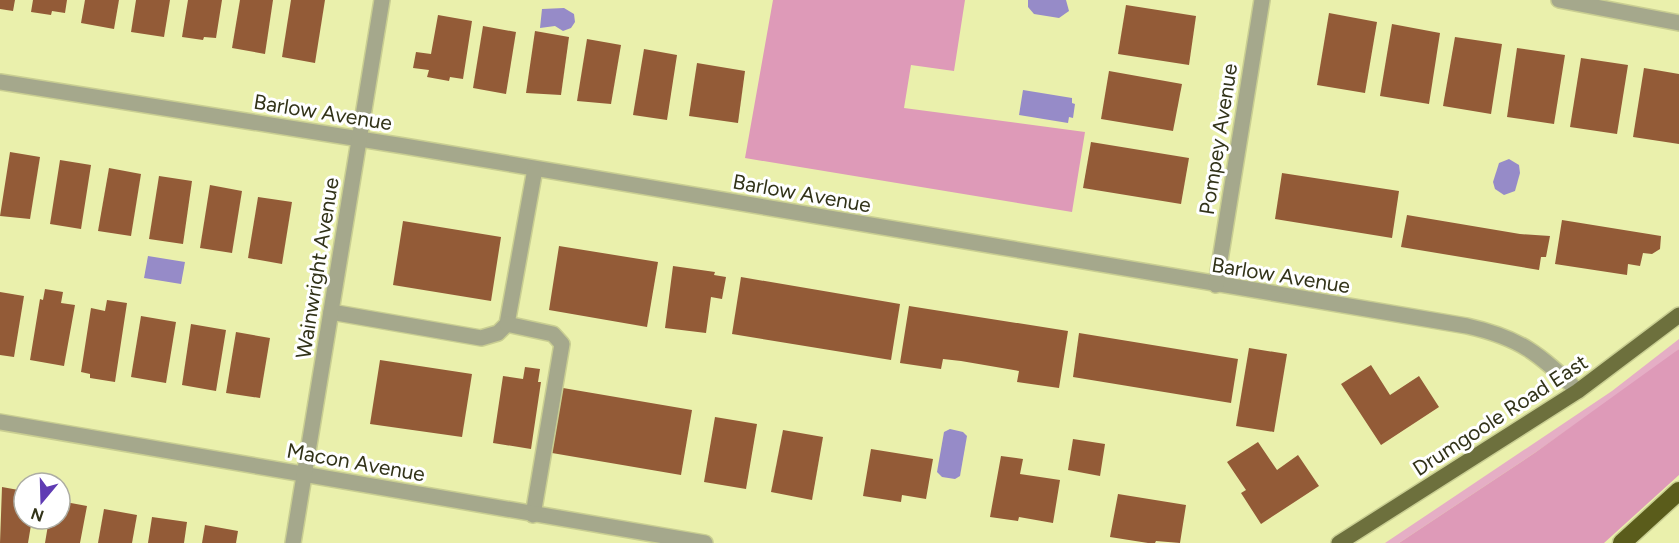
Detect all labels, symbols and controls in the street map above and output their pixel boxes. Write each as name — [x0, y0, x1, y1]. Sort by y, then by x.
street label: Pompey Avenue — [1194, 62, 1242, 216]
street label: Barlow Avenue — [252, 89, 394, 135]
street label: Barlow Avenue — [731, 169, 873, 217]
street label: Wainwright Avenue — [290, 176, 344, 360]
street label: Barlow Avenue — [1210, 252, 1352, 298]
street label: Drumgoole Road East — [1408, 349, 1592, 481]
street label: Macon Avenue — [285, 438, 427, 486]
north arrow — [12, 471, 72, 531]
text: N — [28, 504, 46, 526]

